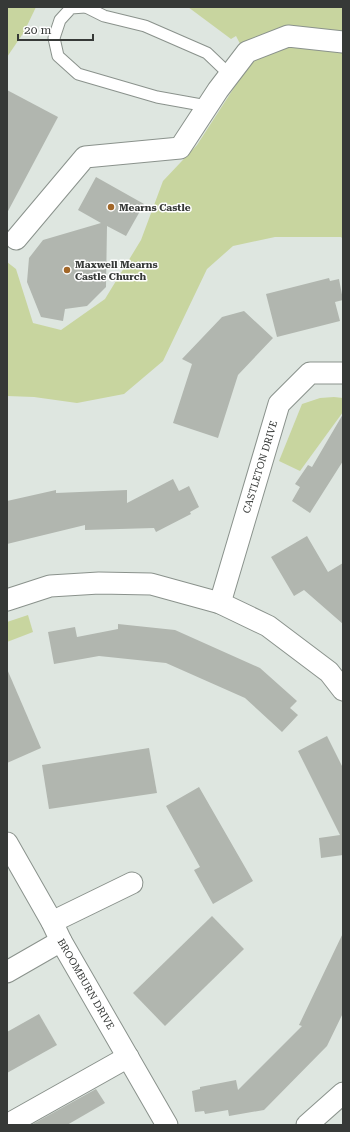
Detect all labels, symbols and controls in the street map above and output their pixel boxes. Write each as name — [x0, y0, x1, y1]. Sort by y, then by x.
scale bar — [18, 16, 93, 42]
text: 20 m — [24, 23, 51, 37]
marker: Mearns Castle — [106, 202, 116, 212]
place label: Mearns Castle — [119, 202, 191, 213]
place label: Maxwell Mearns Castle Church — [75, 259, 158, 282]
marker: Maxwell Mearns Castle Church — [62, 265, 72, 275]
street label: CASTLETON DRIVE — [241, 419, 279, 515]
street label: BROOMBURN DRIVE — [55, 937, 117, 1031]

